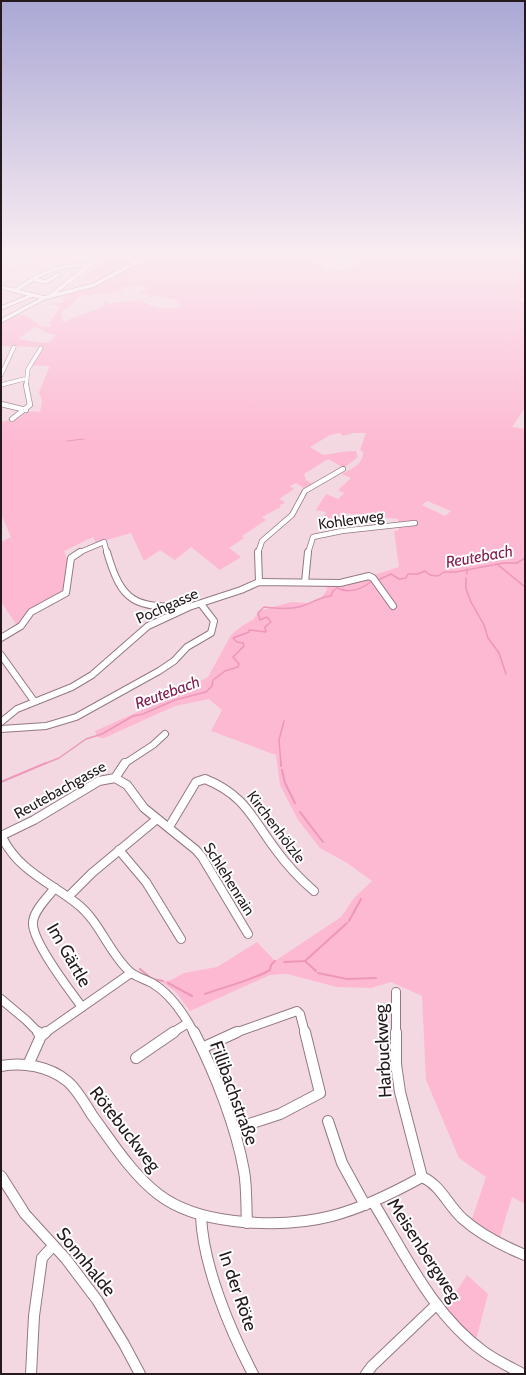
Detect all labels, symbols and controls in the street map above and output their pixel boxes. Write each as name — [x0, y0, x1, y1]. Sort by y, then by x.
street label: Kohlerweg — [317, 506, 386, 534]
water label: Reutebach — [444, 541, 514, 572]
street label: Pochgasse — [133, 584, 201, 628]
water label: Reutebach — [132, 672, 202, 713]
street label: Reutebachgasse — [11, 757, 109, 823]
street label: Kirchenhölzle — [243, 787, 309, 867]
street label: Schlehenrain — [200, 839, 258, 919]
street label: Im Gärtle — [42, 919, 96, 991]
street label: Harbuckweg — [370, 1003, 396, 1098]
street label: Fillibachstraße — [205, 1038, 263, 1148]
street label: Rötebuckweg — [85, 1082, 166, 1177]
street label: Meisenbergweg — [382, 1194, 466, 1307]
street label: Sonnhalde — [52, 1223, 120, 1301]
street label: In der Röte — [214, 1248, 262, 1334]

